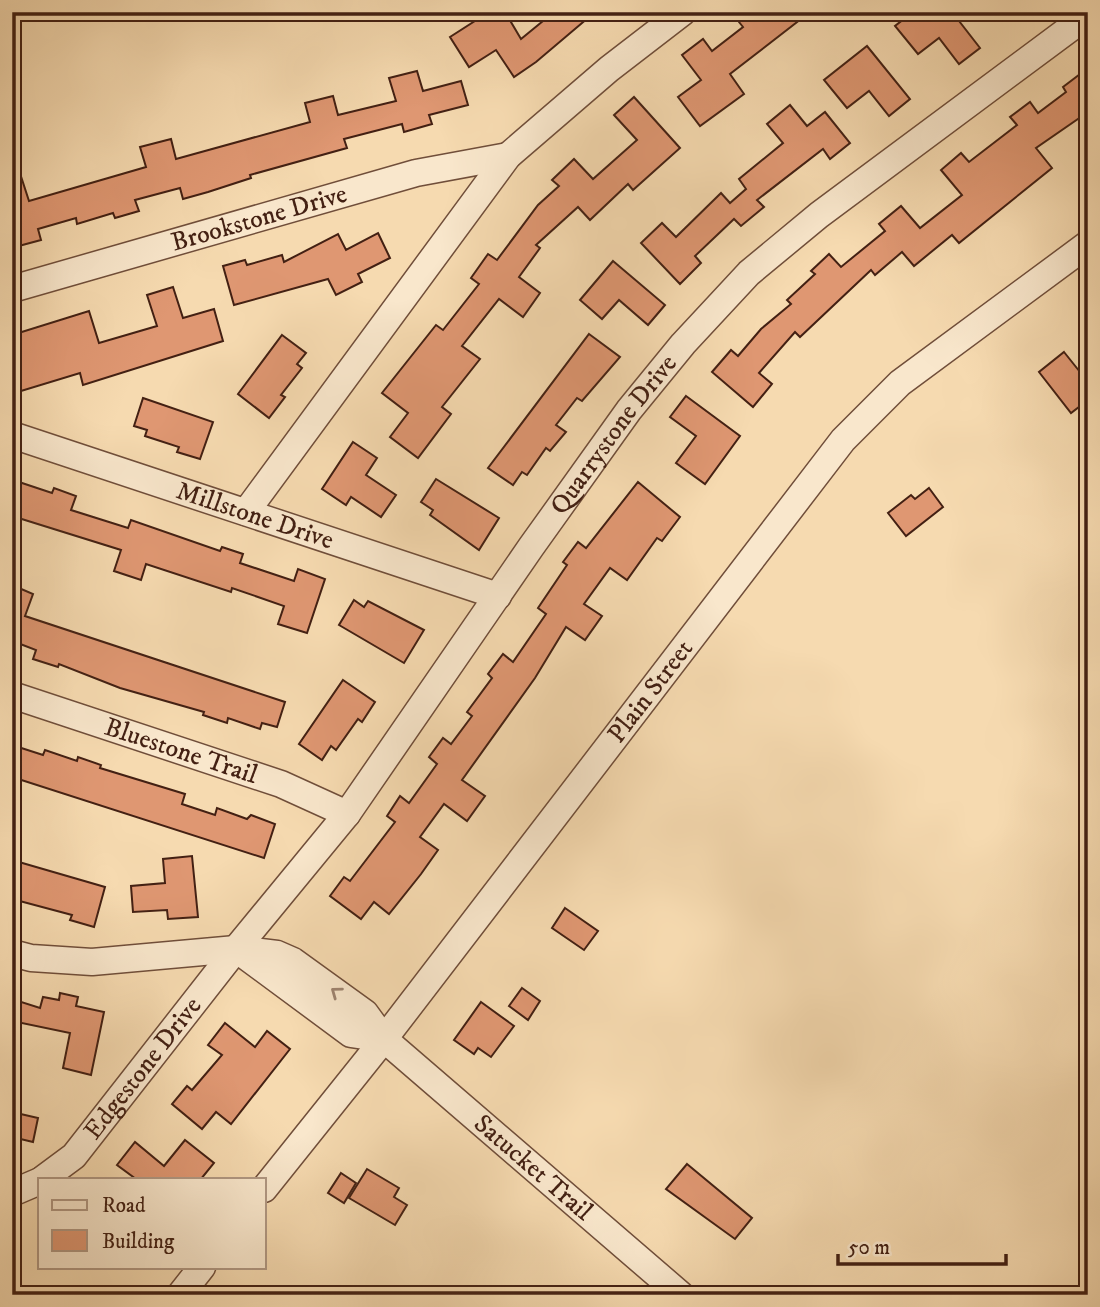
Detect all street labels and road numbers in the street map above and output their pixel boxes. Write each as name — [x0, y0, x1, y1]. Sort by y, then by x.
street label: Brookstone Drive — [167, 177, 351, 259]
street label: Quarrystone Drive — [543, 348, 684, 521]
street label: Millstone Drive — [172, 474, 338, 557]
street label: Plain Street — [600, 633, 700, 750]
street label: Bluestone Trail — [100, 710, 262, 792]
street label: Edgestone Drive — [77, 990, 209, 1146]
street label: Satucket Trail — [467, 1107, 599, 1228]

